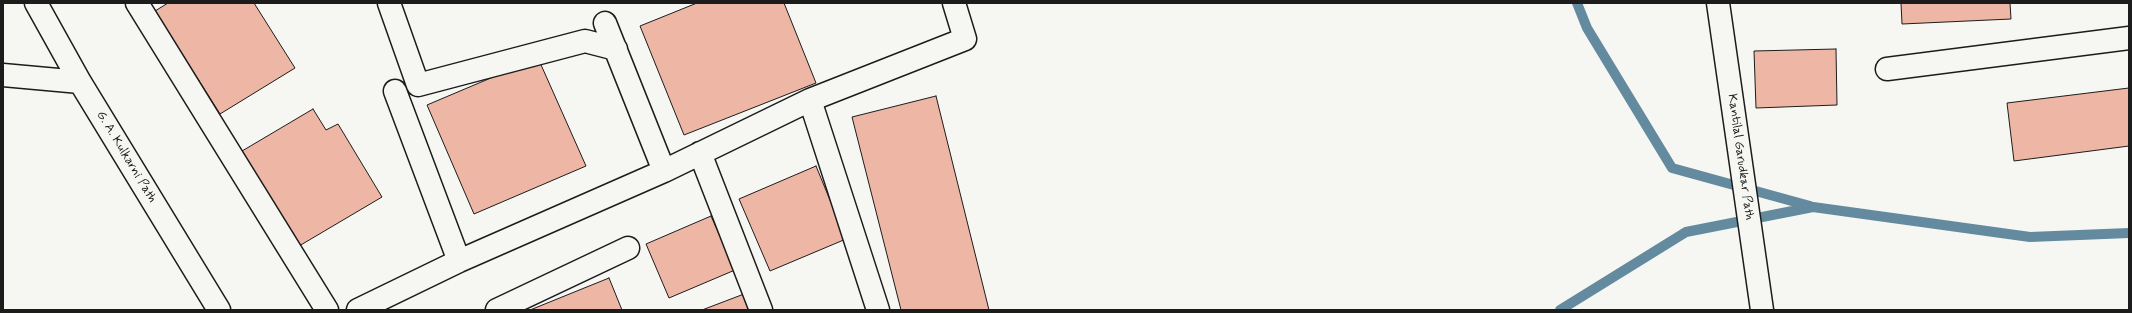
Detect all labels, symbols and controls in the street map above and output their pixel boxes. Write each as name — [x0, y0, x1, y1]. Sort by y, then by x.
street label: Kantilal Garudkar Path — [1723, 93, 1757, 221]
street label: G. A. Kulkarni Path — [92, 108, 160, 206]

